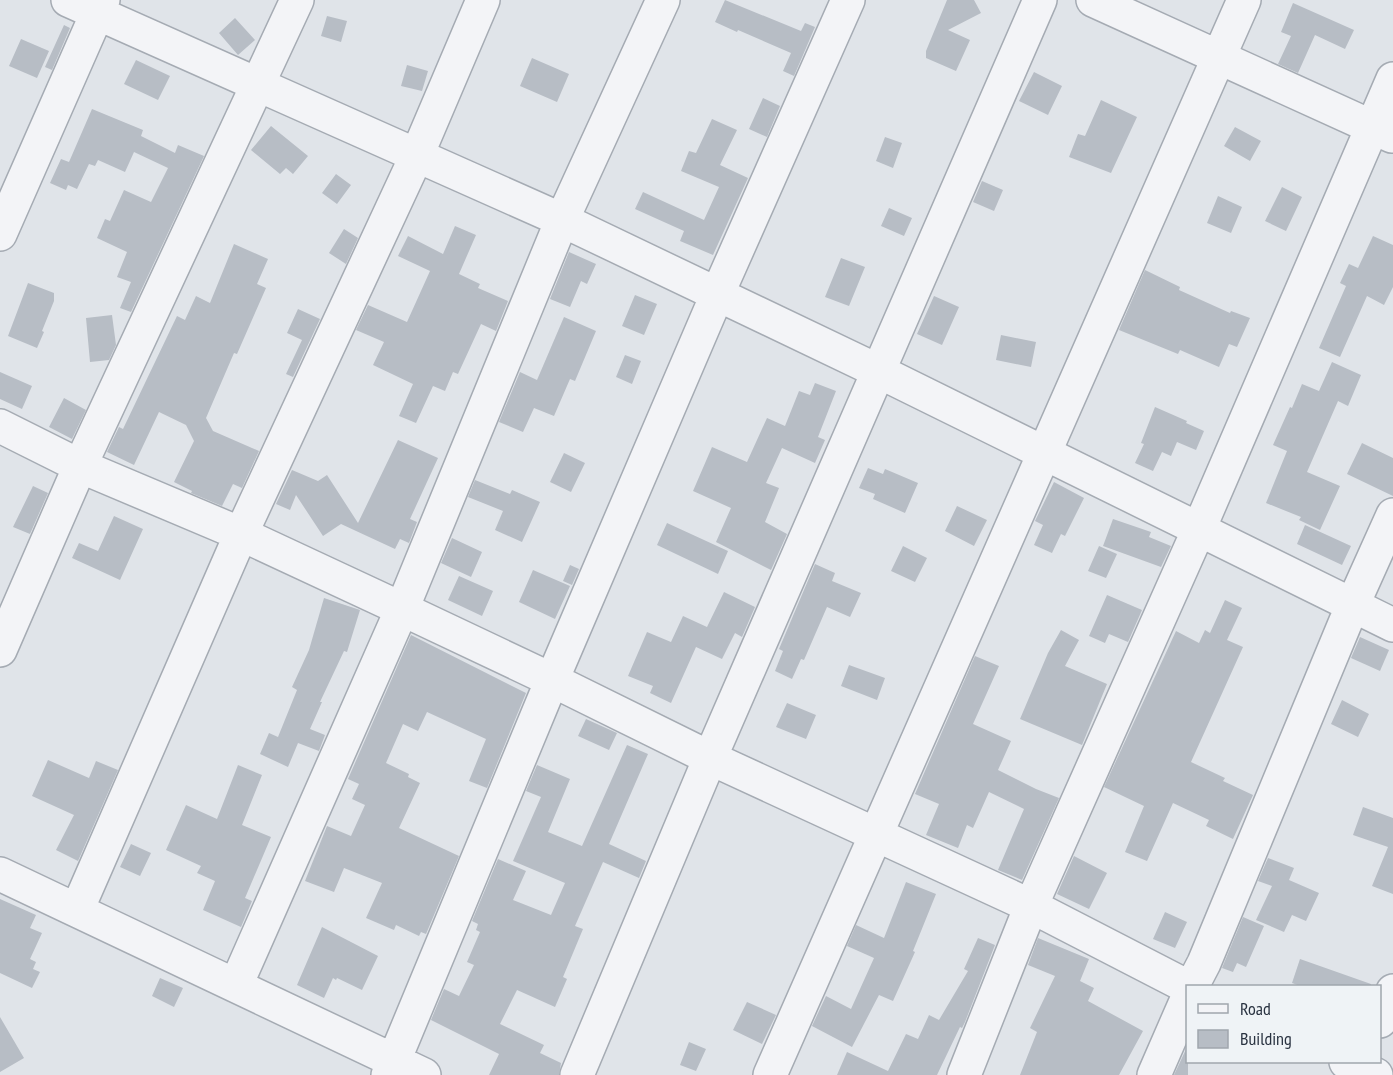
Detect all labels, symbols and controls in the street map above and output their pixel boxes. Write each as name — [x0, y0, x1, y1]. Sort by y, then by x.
legend — [1186, 985, 1381, 1063]
text: Road — [1240, 997, 1271, 1020]
text: Building — [1240, 1027, 1292, 1050]

